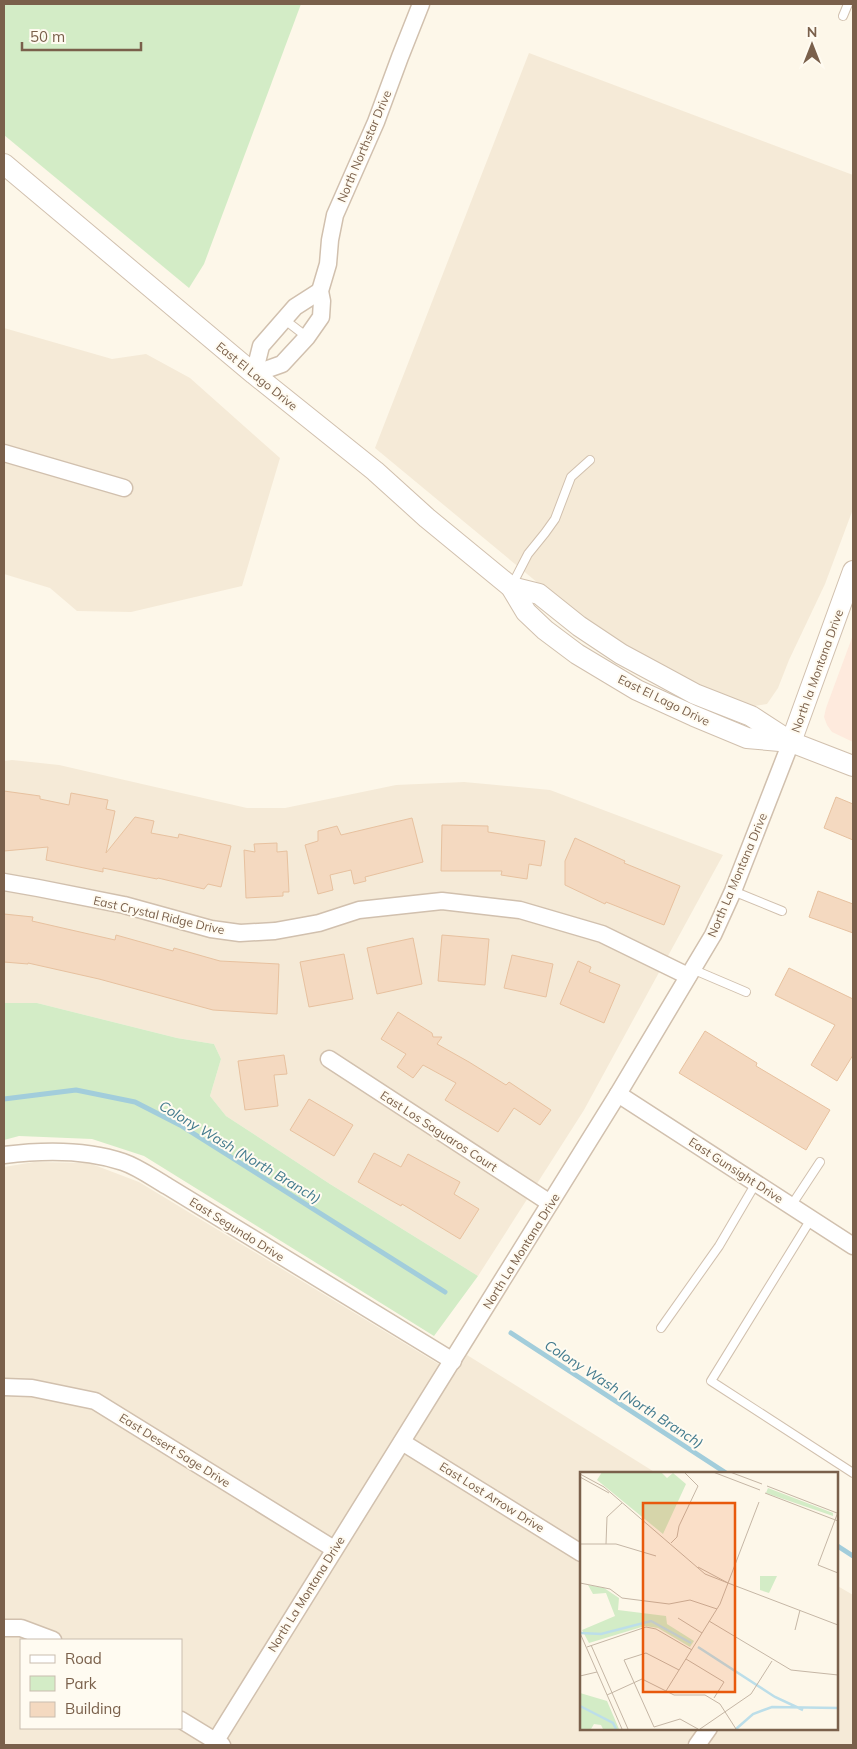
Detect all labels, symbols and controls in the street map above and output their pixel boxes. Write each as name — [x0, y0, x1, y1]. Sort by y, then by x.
scale bar — [22, 20, 141, 52]
north arrow — [787, 20, 837, 70]
text: N — [807, 23, 817, 41]
text: 50 m — [30, 27, 65, 46]
street label: North Northstar Drive — [334, 88, 394, 204]
street label: East El Lago Drive — [213, 339, 301, 413]
street label: North la Montana Drive — [788, 607, 846, 735]
street label: East El Lago Drive — [616, 671, 712, 729]
street label: North La Montana Drive — [704, 811, 770, 939]
street label: East Crystal Ridge Drive — [92, 893, 226, 937]
street label: East Los Saguaros Court — [378, 1088, 500, 1174]
water label: Colony Wash (North Branch) — [156, 1097, 324, 1207]
street label: East Gunsight Drive — [686, 1134, 786, 1206]
street label: North La Montana Drive — [479, 1190, 563, 1312]
street label: East Segundo Drive — [187, 1194, 287, 1264]
water label: Colony Wash (North Branch) — [541, 1336, 707, 1452]
street label: East Desert Sage Drive — [117, 1410, 233, 1490]
street label: East Lost Arrow Drive — [437, 1459, 547, 1535]
inset map — [580, 1472, 837, 1729]
street label: North La Montana Drive — [264, 1533, 348, 1655]
legend — [20, 1639, 182, 1729]
text: Road — [65, 1649, 102, 1668]
text: Park — [65, 1674, 97, 1693]
text: Building — [65, 1699, 121, 1718]

